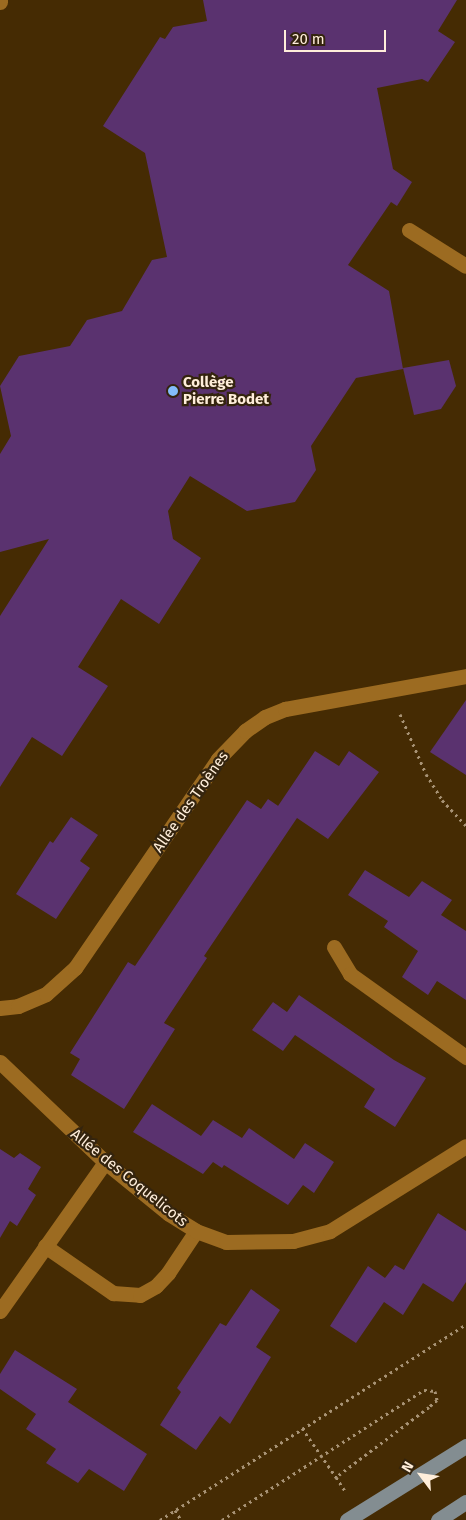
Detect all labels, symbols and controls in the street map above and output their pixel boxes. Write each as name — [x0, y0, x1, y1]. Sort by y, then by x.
scale bar — [286, 20, 388, 52]
text: 20 m — [292, 30, 325, 48]
place label: Collège Pierre Bodet — [183, 373, 269, 408]
marker: Collège Pierre Bodet — [167, 385, 179, 397]
street label: Allée des Troènes — [149, 748, 233, 856]
street label: Allée des Coquelicots — [67, 1125, 191, 1231]
north arrow — [396, 1450, 446, 1500]
text: N — [398, 1459, 417, 1475]

